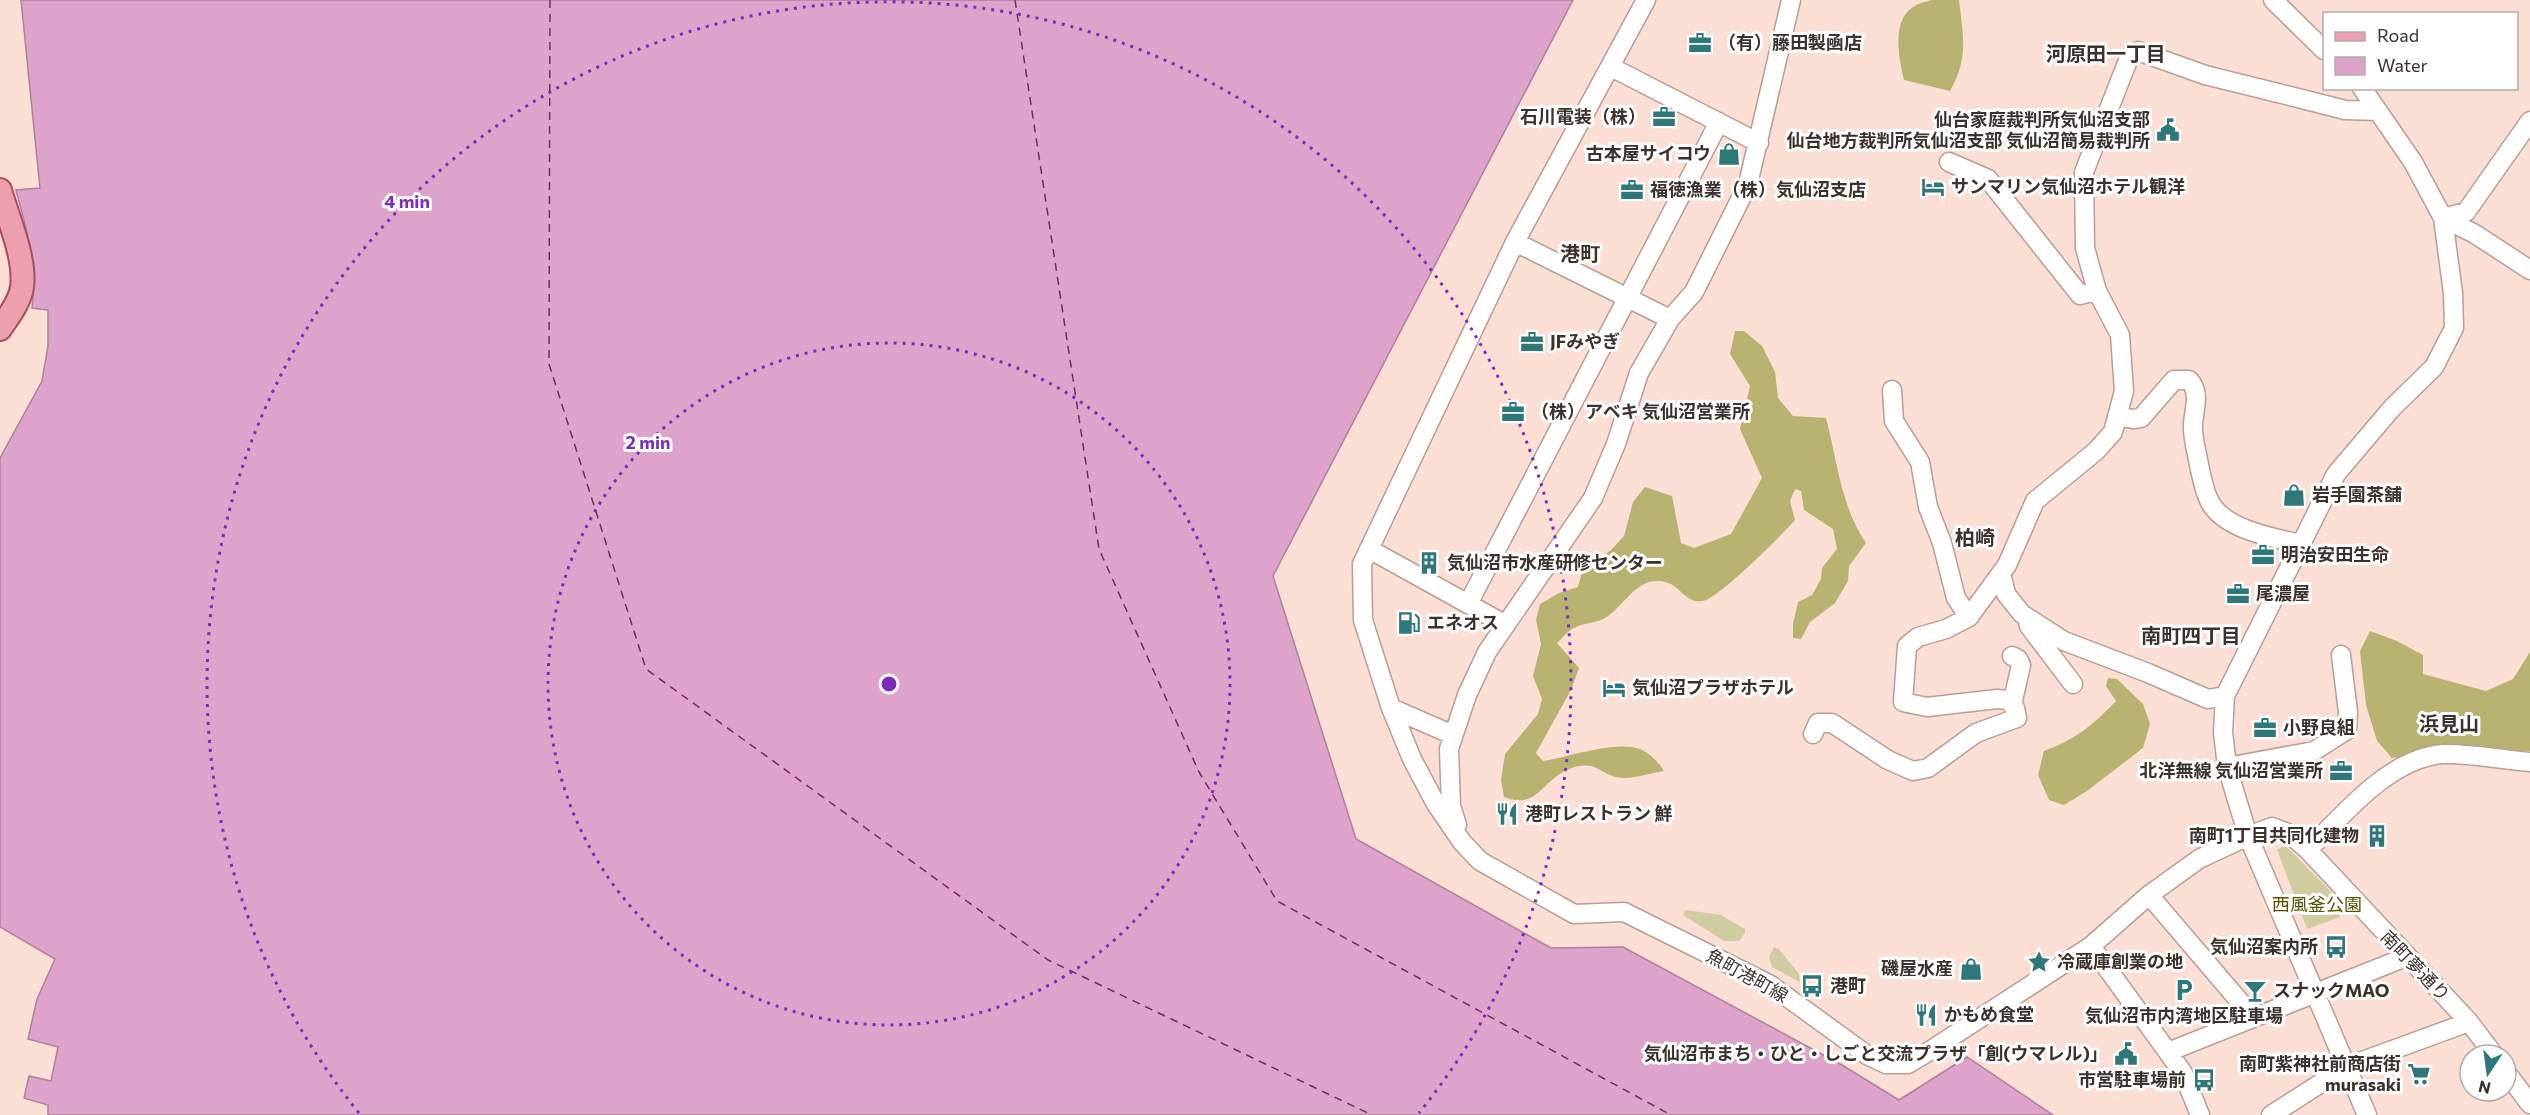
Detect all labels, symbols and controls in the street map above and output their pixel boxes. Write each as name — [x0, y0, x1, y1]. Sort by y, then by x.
legend — [2323, 12, 2518, 90]
text: Road — [2377, 24, 2419, 46]
office icon: （有）藤田製凾店 — [1687, 30, 1713, 56]
place label: （有）藤田製凾店 — [1718, 31, 1862, 53]
district label: 河原田一丁目 — [2046, 41, 2166, 65]
text: Water — [2377, 54, 2428, 76]
office icon: 石川電装（株） — [1651, 104, 1677, 130]
place label: 石川電装（株） — [1520, 105, 1646, 127]
place label: 仙台家庭裁判所気仙沼支部 仙台地方裁判所気仙沼支部 気仙沼簡易裁判所 — [1787, 108, 2150, 151]
public building icon: 仙台家庭裁判所気仙沼支部 仙台地方裁判所気仙沼支部 気仙沼簡易裁判所 — [2155, 117, 2181, 143]
shop icon: 古本屋サイコウ — [1716, 141, 1742, 167]
place label: 古本屋サイコウ — [1586, 142, 1711, 164]
hotel icon: サンマリン気仙沼ホテル観洋 — [1920, 174, 1946, 200]
place label: サンマリン気仙沼ホテル観洋 — [1951, 175, 2185, 197]
office icon: 福徳漁業（株）気仙沼支店 — [1619, 177, 1645, 203]
place label: 福徳漁業（株）気仙沼支店 — [1650, 178, 1866, 200]
text: 4 min — [384, 190, 430, 212]
district label: 港町 — [1560, 241, 1600, 265]
office icon: JFみやぎ — [1519, 329, 1545, 355]
place label: JFみやぎ — [1550, 330, 1620, 352]
office icon: （株）アベキ 気仙沼営業所 — [1500, 399, 1526, 425]
place label: （株）アベキ 気仙沼営業所 — [1531, 400, 1750, 422]
text: 2 min — [626, 431, 670, 453]
shop icon: 岩手園茶舗 — [2281, 482, 2307, 508]
place label: 岩手園茶舗 — [2312, 483, 2402, 505]
district label: 柏崎 — [1955, 525, 1995, 549]
office icon: 明治安田生命 — [2250, 542, 2276, 568]
place label: 明治安田生命 — [2281, 543, 2389, 565]
building icon: 気仙沼市水産研修センター — [1416, 550, 1442, 576]
place label: 気仙沼市水産研修センター — [1447, 551, 1663, 573]
office icon: 尾濃屋 — [2225, 581, 2251, 607]
place label: 尾濃屋 — [2256, 582, 2310, 604]
fuel station icon: エネオス — [1396, 610, 1422, 636]
place label: エネオス — [1427, 611, 1499, 633]
district label: 南町四丁目 — [2141, 623, 2241, 647]
centre of rings — [879, 674, 899, 694]
hotel icon: 気仙沼プラザホテル — [1601, 675, 1627, 701]
place label: 気仙沼プラザホテル — [1632, 676, 1794, 698]
district label: 浜見山 — [2419, 711, 2479, 735]
office icon: 小野良組 — [2252, 715, 2278, 741]
place label: 小野良組 — [2283, 716, 2355, 738]
office icon: 北洋無線 気仙沼営業所 — [2328, 758, 2354, 784]
place label: 北洋無線 気仙沼営業所 — [2140, 759, 2323, 781]
restaurant icon: 港町レストラン 鮮 — [1494, 801, 1520, 827]
place label: 港町レストラン 鮮 — [1525, 802, 1672, 824]
building icon: 南町1丁目共同化建物 — [2364, 823, 2390, 849]
place label: 南町1丁目共同化建物 — [2189, 824, 2359, 846]
park label: 西風釜公園 — [2272, 893, 2362, 915]
street label: 南町夢通り — [2377, 925, 2455, 1005]
bus stop icon: 気仙沼案内所 — [2323, 934, 2349, 960]
place label: 気仙沼案内所 — [2210, 935, 2318, 957]
street label: 魚町港町線 — [1703, 944, 1792, 1007]
place icon: 冷蔵庫創業の地 — [2026, 949, 2052, 975]
place label: 冷蔵庫創業の地 — [2057, 950, 2183, 972]
shop icon: 磯屋水産 — [1958, 956, 1984, 982]
place label: 磯屋水産 — [1881, 957, 1953, 979]
bus stop icon: 港町 — [1799, 973, 1825, 999]
place label: 港町 — [1830, 974, 1866, 996]
parking icon: 気仙沼市内湾地区駐車場 — [2171, 977, 2197, 1003]
bar icon: スナックMAO — [2242, 978, 2268, 1004]
place label: スナックMAO — [2273, 979, 2389, 1001]
restaurant icon: かもめ食堂 — [1913, 1002, 1939, 1028]
place label: かもめ食堂 — [1944, 1003, 2034, 1025]
place label: 気仙沼市内湾地区駐車場 — [2085, 1004, 2283, 1026]
public building icon: 気仙沼市まち・ひと・しごと交流プラザ「創(ウマレル)」 — [2113, 1041, 2139, 1067]
place label: 気仙沼市まち・ひと・しごと交流プラザ「創(ウマレル)」 — [1644, 1042, 2108, 1064]
north arrow — [2458, 1043, 2518, 1103]
place label: 南町紫神社前商店街 murasaki — [2239, 1052, 2401, 1095]
supermarket icon: 南町紫神社前商店街 murasaki — [2406, 1061, 2432, 1087]
bus stop icon: 市営駐車場前 — [2191, 1067, 2217, 1093]
place label: 市営駐車場前 — [2078, 1068, 2186, 1090]
text: N — [2477, 1077, 2492, 1099]

